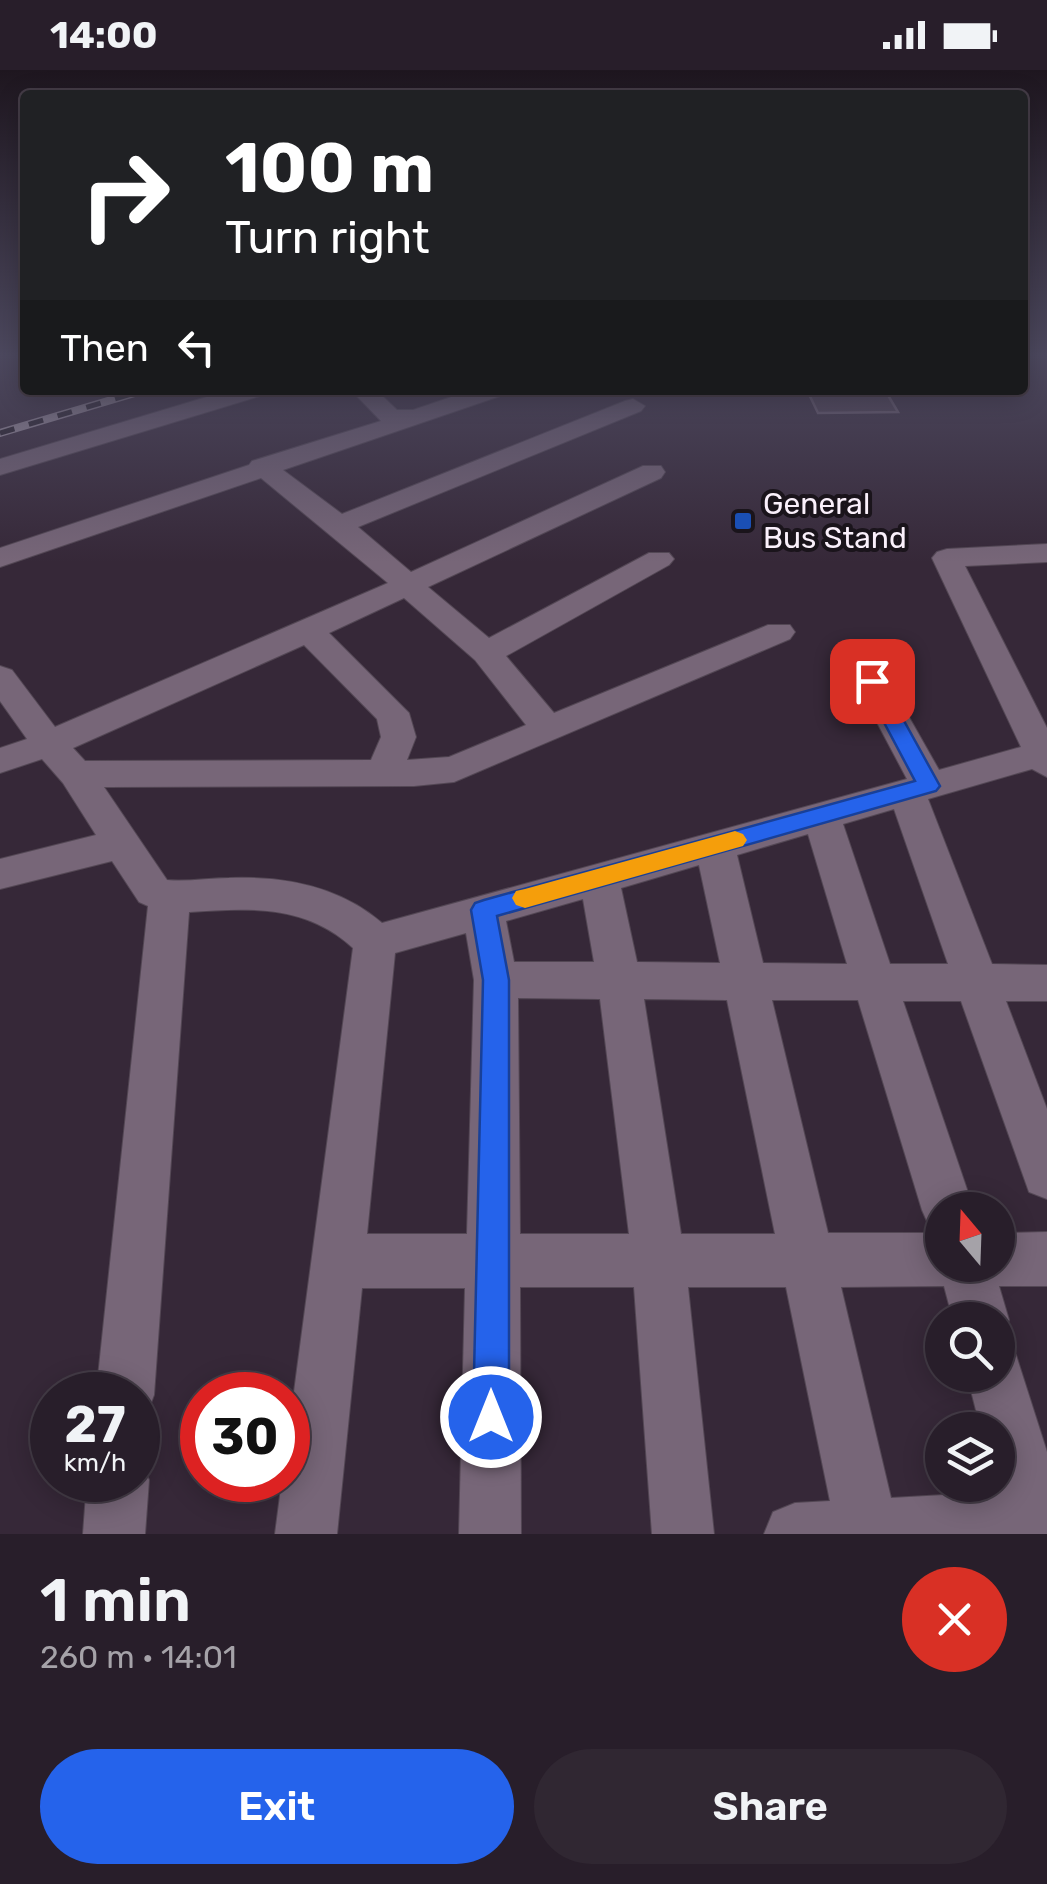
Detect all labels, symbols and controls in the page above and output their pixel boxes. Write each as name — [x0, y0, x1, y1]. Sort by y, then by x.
text: 14:00 — [50, 12, 158, 58]
text: 100 m — [225, 127, 434, 210]
icon: right — [60, 130, 190, 260]
text: Turn right — [225, 211, 429, 264]
icon: left — [169, 320, 224, 375]
text: Then — [60, 325, 149, 371]
place label: General Bus Stand — [763, 486, 907, 556]
marker: General Bus Stand — [732, 510, 754, 532]
pin — [830, 639, 915, 724]
icon: arrive — [845, 654, 900, 709]
north arrow — [925, 1192, 1015, 1282]
map controls — [925, 1192, 1015, 1502]
button: search — [925, 1302, 1015, 1392]
position arrow — [439, 1365, 543, 1469]
speed limit sign: 30 — [180, 1372, 310, 1502]
text: 27 — [64, 1395, 126, 1455]
button: layers — [925, 1412, 1015, 1502]
text: km/h — [64, 1448, 126, 1477]
text: 1 min — [40, 1565, 191, 1636]
button: close — [902, 1567, 1007, 1672]
text: 260 m · 14:01 — [40, 1638, 237, 1676]
button: Exit — [40, 1749, 514, 1864]
button: Share — [534, 1749, 1007, 1864]

